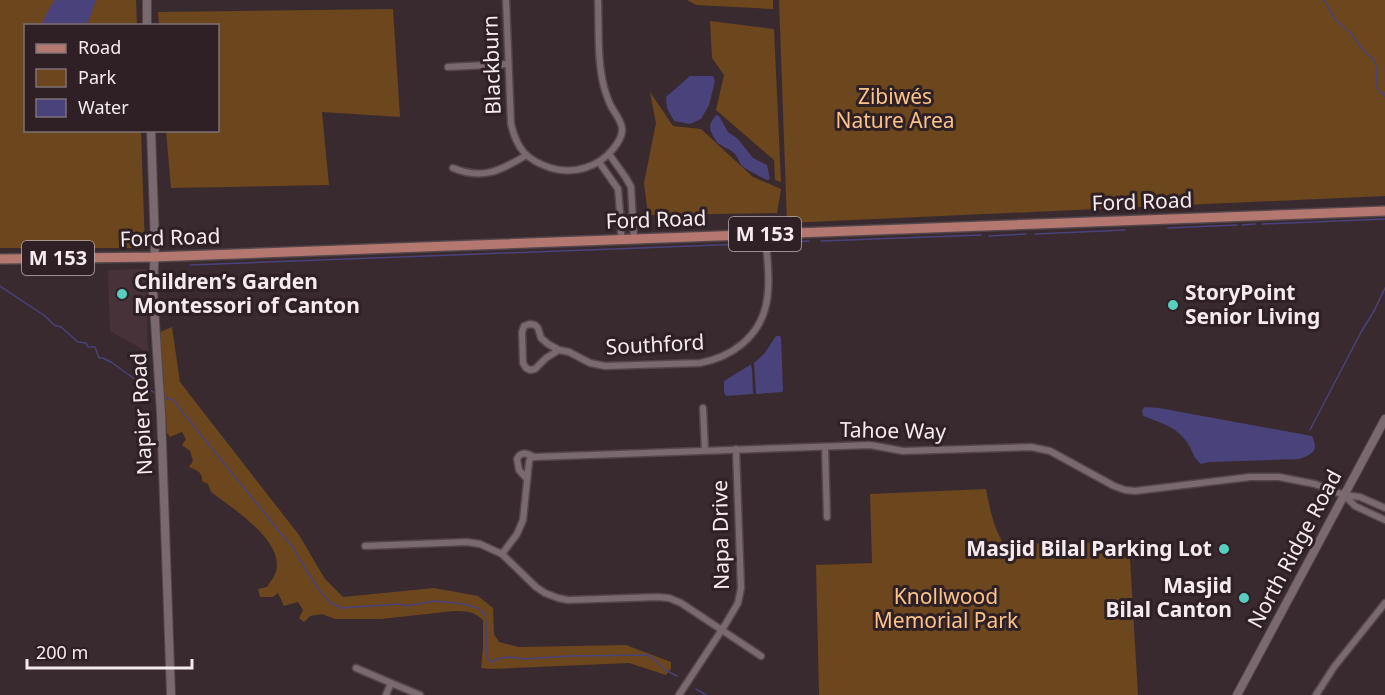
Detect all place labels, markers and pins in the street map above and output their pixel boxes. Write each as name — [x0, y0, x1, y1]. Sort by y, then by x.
place label: Children’s Garden Montessori of Canton — [134, 267, 360, 319]
place label: StoryPoint Senior Living — [1185, 278, 1320, 330]
marker: Children’s Garden Montessori of Canton — [115, 287, 129, 301]
marker: StoryPoint Senior Living — [1166, 298, 1180, 312]
place label: Masjid Bilal Parking Lot — [966, 534, 1212, 562]
marker: Masjid Bilal Parking Lot — [1217, 542, 1231, 556]
place label: Masjid Bilal Canton — [1106, 571, 1232, 623]
marker: Masjid Bilal Canton — [1237, 591, 1251, 605]

